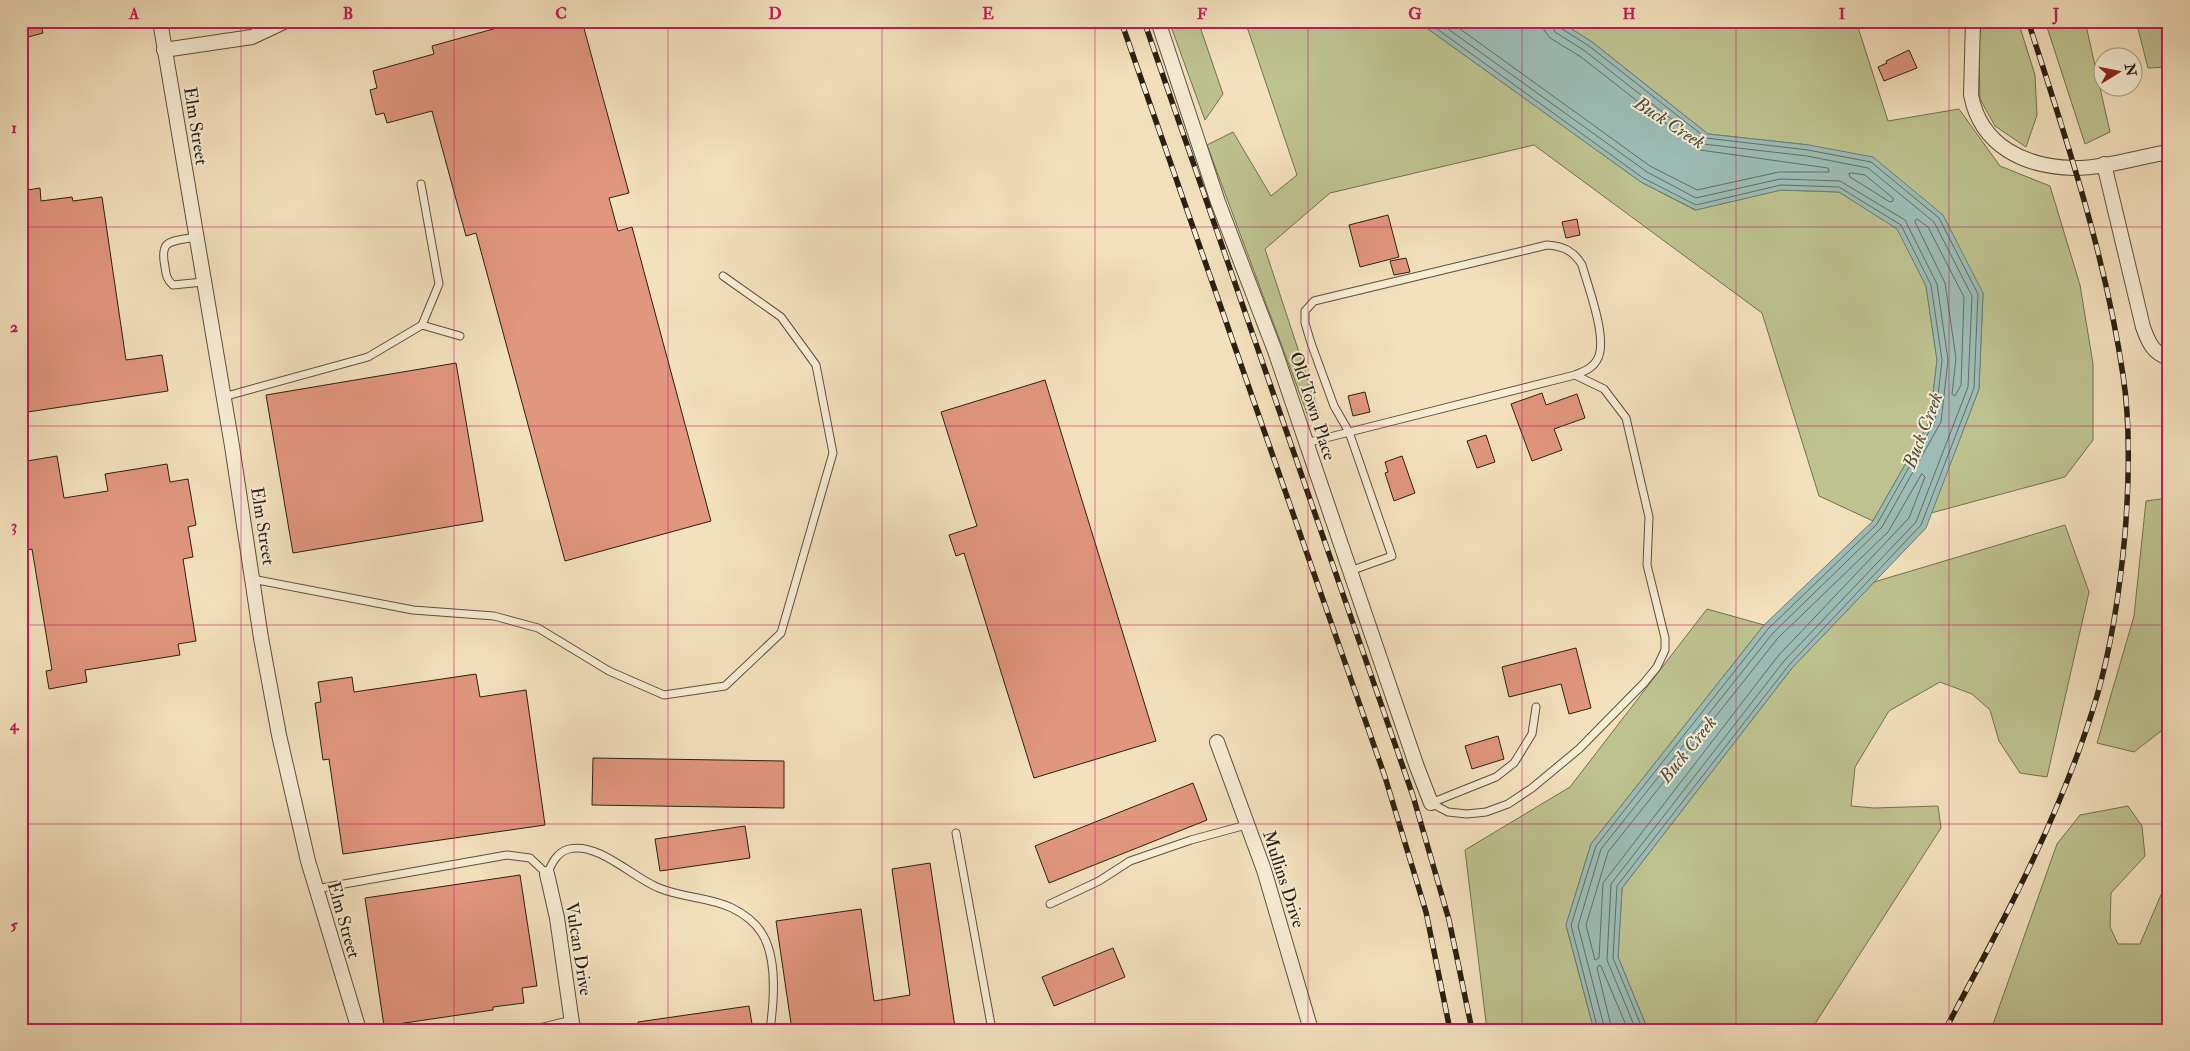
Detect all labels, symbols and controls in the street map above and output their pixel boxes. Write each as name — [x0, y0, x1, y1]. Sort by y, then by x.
text: A — [128, 4, 140, 24]
text: B — [343, 4, 353, 24]
text: C — [555, 4, 567, 24]
text: D — [768, 4, 782, 24]
text: E — [982, 4, 994, 24]
text: F — [1197, 4, 1207, 24]
text: G — [1408, 4, 1422, 24]
text: H — [1622, 4, 1636, 24]
text: I — [1839, 4, 1846, 24]
text: J — [2052, 4, 2060, 25]
north arrow — [2092, 48, 2142, 98]
text: N — [2121, 61, 2140, 78]
street label: Elm Street — [178, 85, 213, 167]
water label: Buck Creek — [1629, 91, 1710, 155]
text: 1 — [11, 118, 17, 138]
text: 2 — [10, 317, 18, 337]
street label: Old Town Place — [1284, 349, 1341, 464]
water label: Buck Creek — [1897, 389, 1948, 473]
street label: Elm Street — [245, 485, 280, 567]
text: 3 — [11, 516, 17, 536]
water label: Buck Creek — [1653, 711, 1722, 789]
text: 4 — [9, 715, 20, 735]
street label: Mullins Drive — [1257, 828, 1310, 931]
street label: Elm Street — [322, 879, 365, 961]
street label: Vulcan Drive — [560, 901, 597, 998]
text: 5 — [10, 915, 18, 935]

